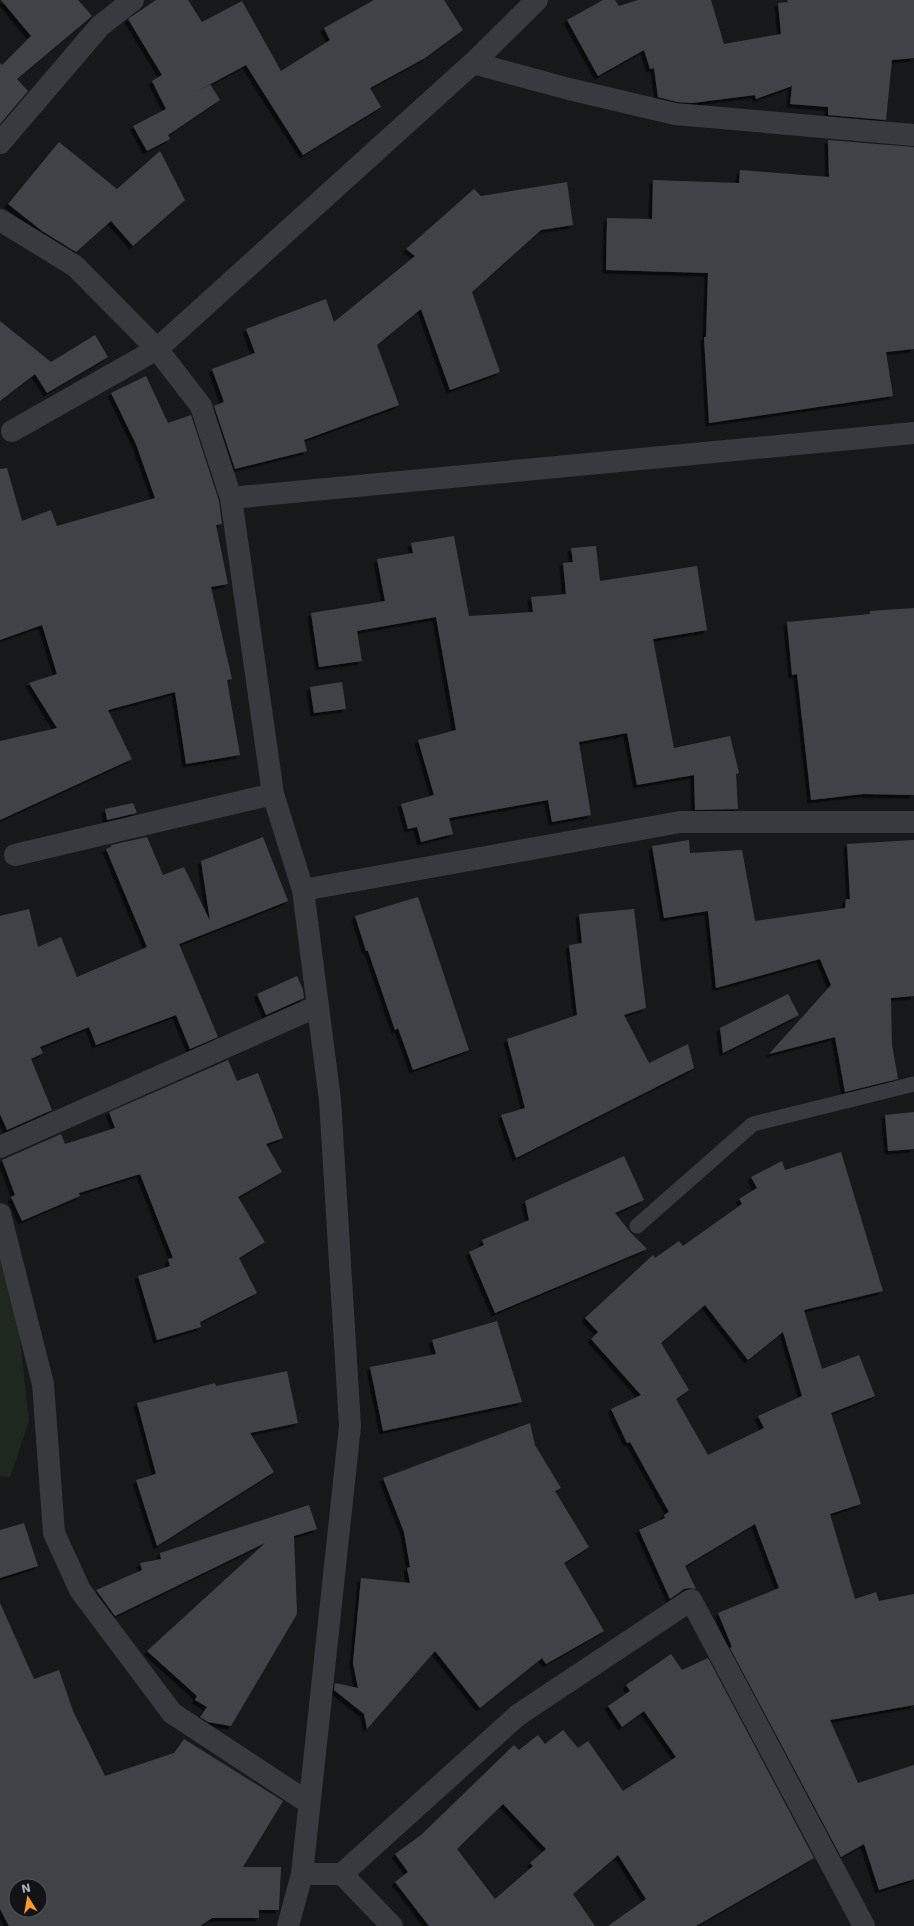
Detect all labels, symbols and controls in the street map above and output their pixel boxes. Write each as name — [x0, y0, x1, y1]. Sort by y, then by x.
north arrow — [8, 1878, 48, 1918]
text: N — [20, 1881, 32, 1896]

